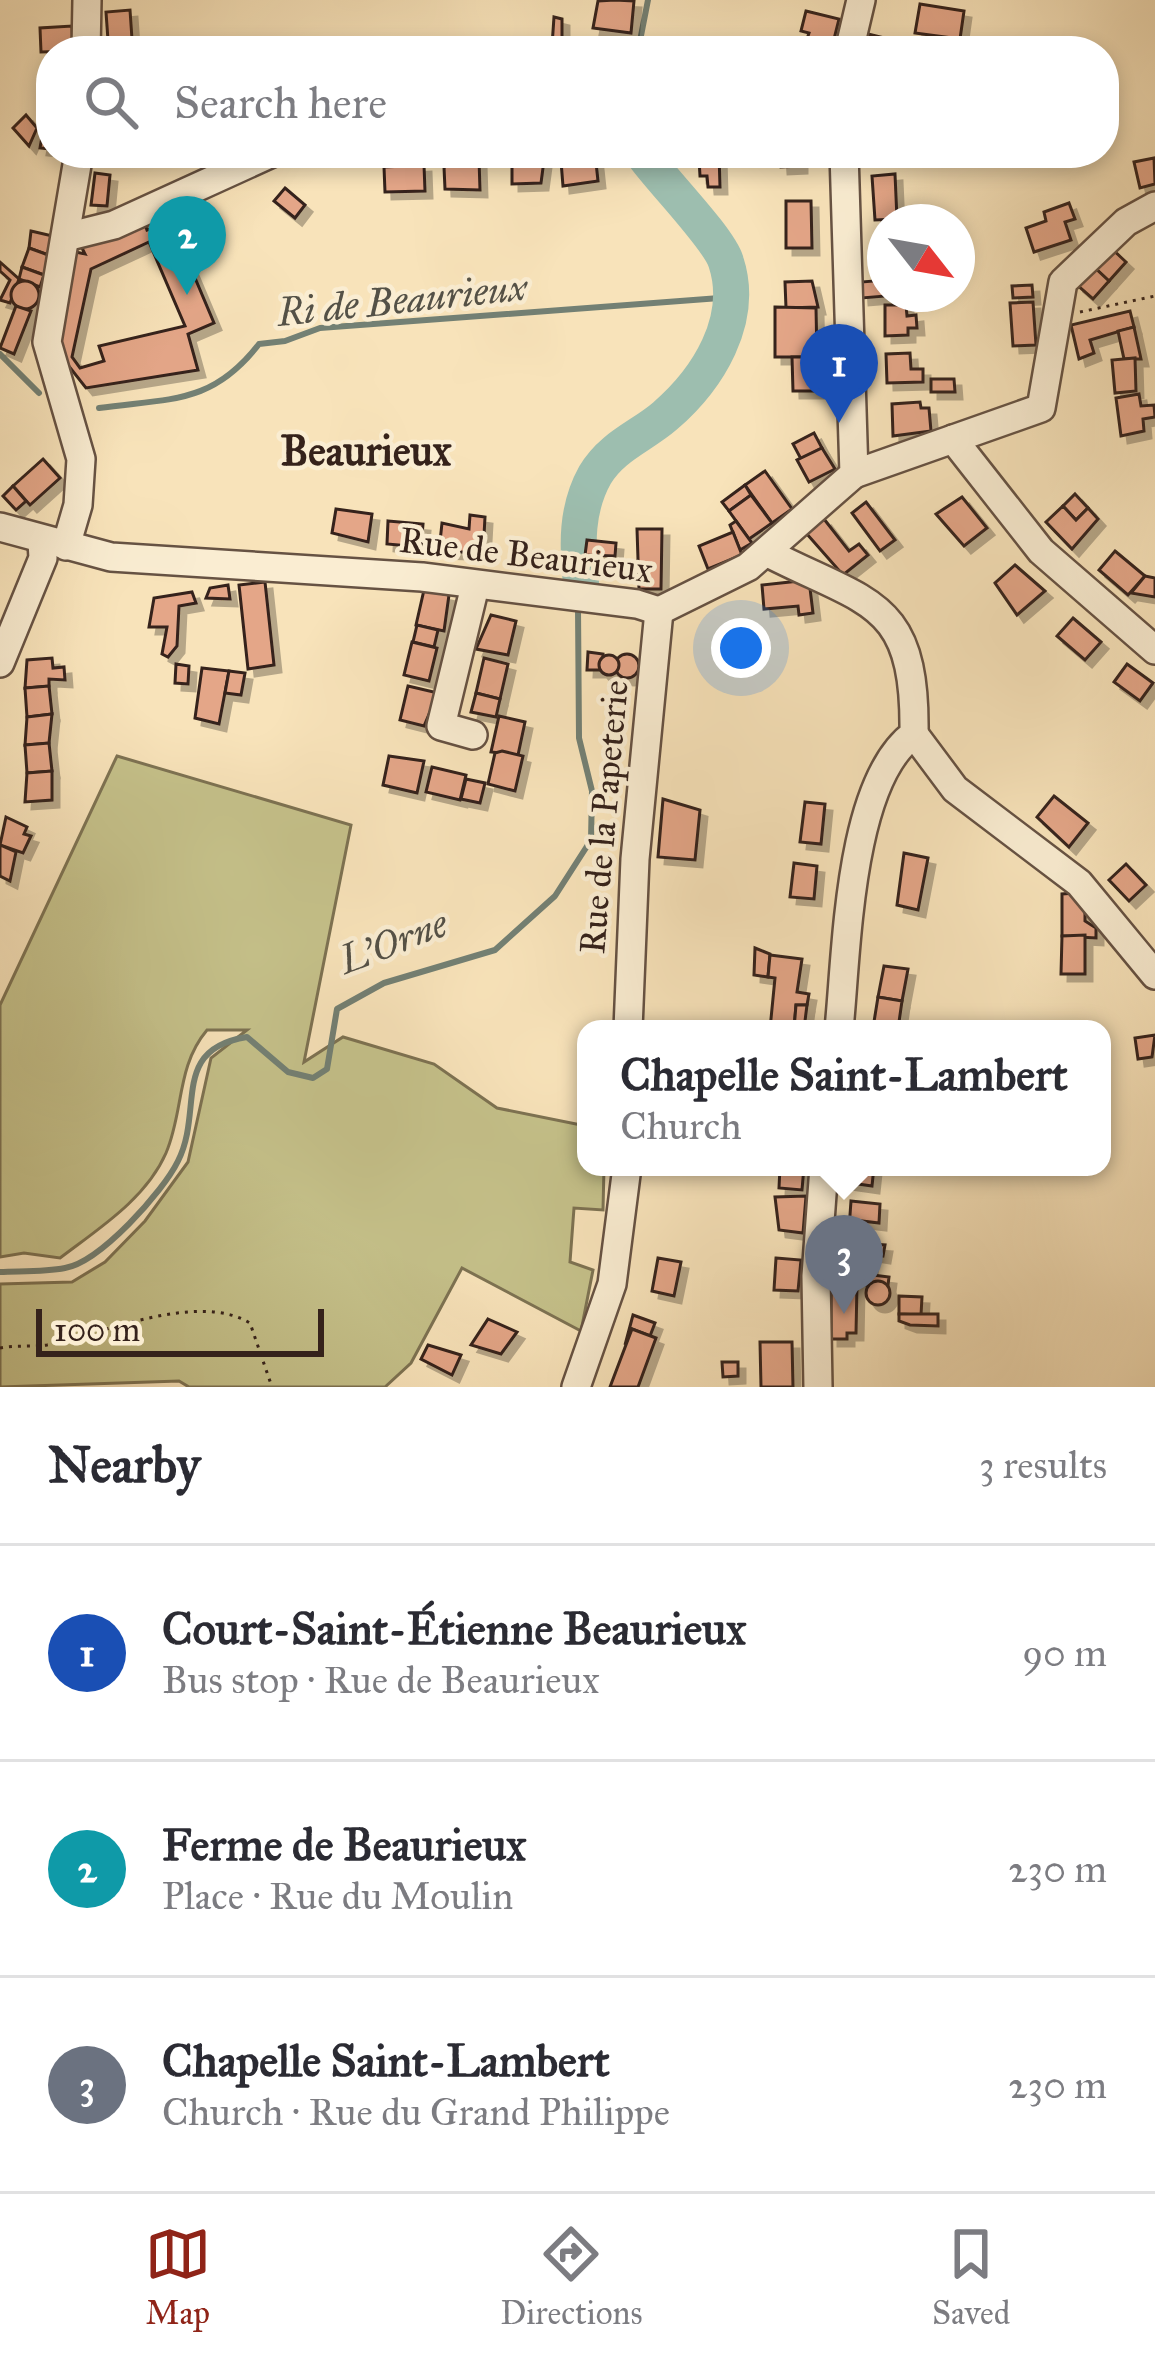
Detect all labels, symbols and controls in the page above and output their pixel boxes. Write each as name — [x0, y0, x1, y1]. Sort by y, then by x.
search box — [36, 36, 1119, 168]
icon: search — [78, 69, 144, 135]
text: Search here — [174, 75, 387, 130]
pin: 2 — [148, 196, 226, 295]
north arrow — [867, 204, 975, 312]
water label: Ri de Beaurieux — [273, 263, 531, 337]
pin: 1 — [800, 324, 878, 423]
district label: Beaurieux — [280, 425, 452, 477]
street label: Rue de Beaurieux — [397, 518, 655, 592]
your location — [711, 618, 771, 678]
street label: Rue de la Papeterie — [570, 678, 638, 956]
water label: L'Orne — [330, 899, 455, 985]
popup — [577, 1020, 1111, 1176]
text: Chapelle Saint-Lambert — [620, 1047, 1068, 1102]
text: Church — [620, 1102, 742, 1150]
pin: 3 — [805, 1215, 883, 1314]
scale bar — [36, 1303, 324, 1356]
text: 100 m — [54, 1310, 140, 1350]
text: Nearby — [48, 1434, 200, 1496]
text: 3 results — [979, 1441, 1107, 1489]
text: Court-Saint-Étienne Beaurieux — [162, 1601, 746, 1656]
text: 1 — [79, 1629, 95, 1677]
text: 90 m — [1022, 1629, 1107, 1677]
text: Bus stop · Rue de Beaurieux — [162, 1656, 600, 1704]
text: Ferme de Beaurieux — [162, 1817, 526, 1872]
text: 2 — [77, 1845, 97, 1893]
text: 230 m — [1008, 1845, 1107, 1893]
text: Place · Rue du Moulin — [162, 1872, 513, 1920]
text: Chapelle Saint-Lambert — [162, 2033, 610, 2088]
text: 3 — [79, 2061, 95, 2109]
text: 230 m — [1008, 2061, 1107, 2109]
text: Church · Rue du Grand Philippe — [162, 2088, 670, 2136]
tab: Map — [145, 2221, 211, 2333]
tab: Directions — [500, 2221, 642, 2333]
tab: Saved — [932, 2221, 1010, 2333]

